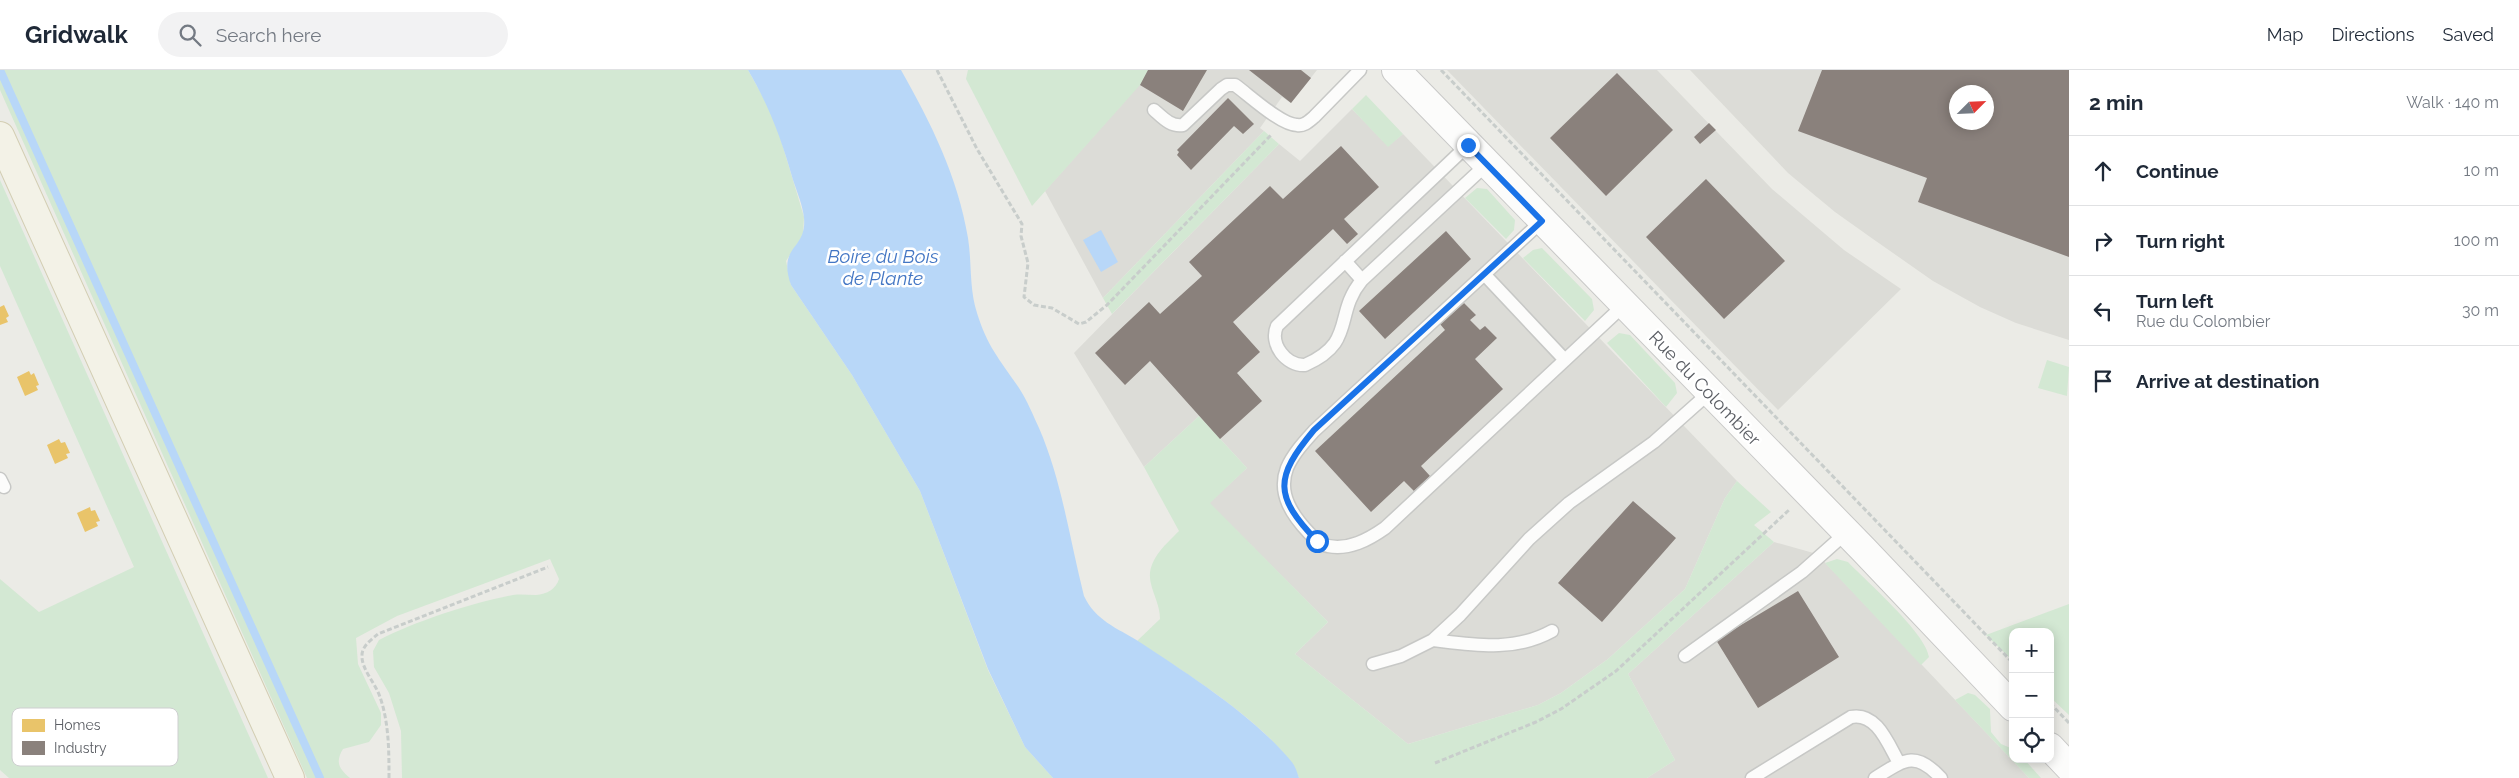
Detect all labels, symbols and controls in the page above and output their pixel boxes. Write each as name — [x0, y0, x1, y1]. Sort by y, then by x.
search box — [158, 12, 508, 57]
text: Gridwalk — [25, 20, 128, 49]
icon: search — [176, 21, 204, 49]
text: Search here — [216, 24, 321, 46]
text: Map — [2267, 24, 2303, 45]
text: Directions — [2331, 24, 2415, 45]
text: Saved — [2443, 24, 2494, 45]
north arrow — [1949, 85, 1994, 130]
text: 2 min — [2089, 90, 2143, 115]
text: Walk · 140 m — [2406, 93, 2499, 112]
route end — [1457, 134, 1480, 157]
icon: ahead — [2089, 157, 2117, 185]
text: Continue — [2136, 160, 2219, 182]
text: 10 m — [2464, 161, 2499, 180]
icon: right — [2089, 227, 2117, 255]
text: Turn right — [2136, 230, 2225, 252]
text: 100 m — [2454, 231, 2499, 250]
water label: Boire du Bois de Plante — [827, 245, 939, 289]
text: Turn left — [2136, 290, 2213, 312]
icon: left — [2089, 297, 2117, 325]
text: 30 m — [2462, 301, 2499, 320]
text: Rue du Colombier — [2136, 312, 2270, 331]
street label: Rue du Colombier — [1645, 326, 1765, 450]
icon: arrive — [2089, 367, 2117, 395]
text: Arrive at destination — [2136, 370, 2320, 392]
route start — [1306, 530, 1329, 553]
map controls — [2009, 628, 2054, 763]
button: + — [2009, 628, 2054, 673]
button: − — [2009, 673, 2054, 718]
legend — [12, 708, 178, 766]
text: Homes — [54, 717, 101, 733]
button: locate — [2009, 718, 2054, 763]
text: Industry — [54, 740, 107, 756]

